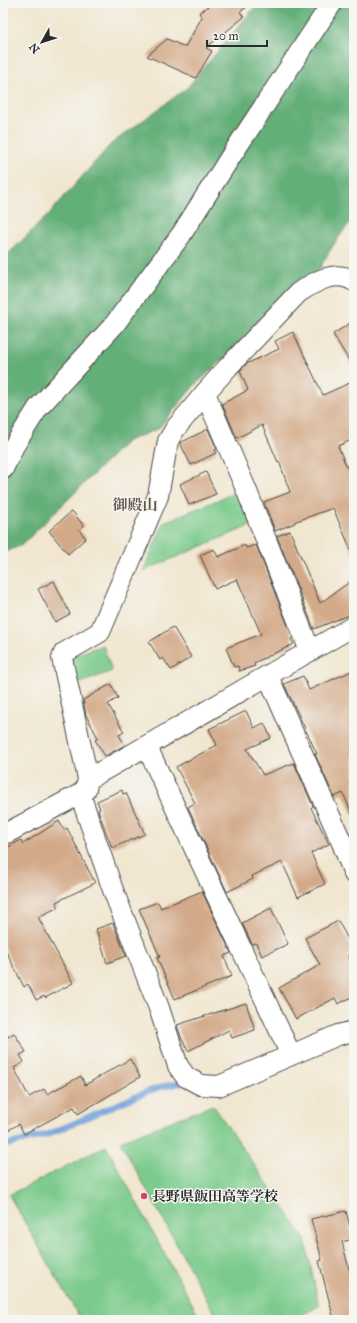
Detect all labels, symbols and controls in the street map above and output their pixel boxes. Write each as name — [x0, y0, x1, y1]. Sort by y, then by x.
north arrow — [22, 22, 62, 62]
scale bar — [207, 22, 267, 48]
text: 20 m — [213, 29, 239, 43]
text: N — [26, 40, 43, 56]
district label: 御殿山 — [112, 496, 158, 514]
place label: 長野県飯田高等学校 — [152, 1188, 278, 1205]
marker: 長野県飯田高等学校 — [139, 1191, 149, 1201]

